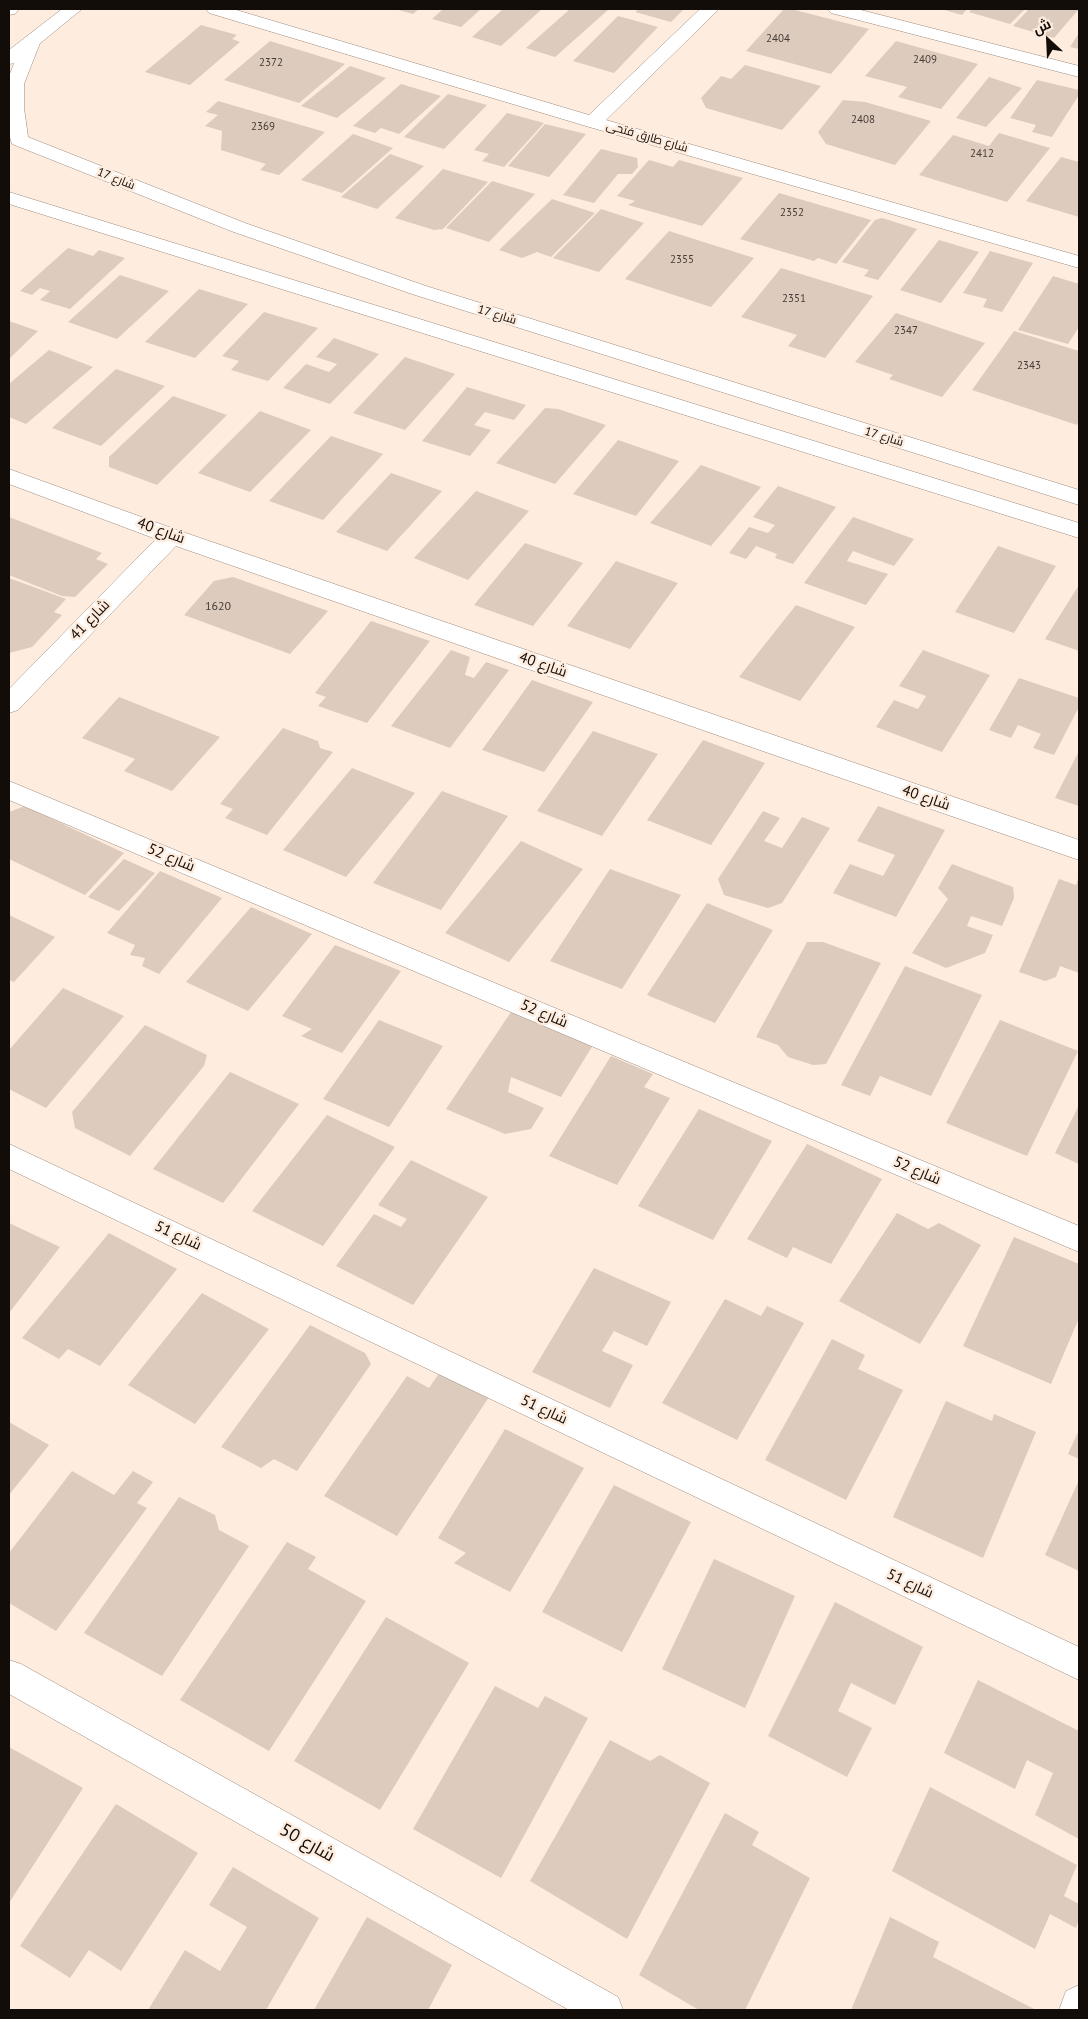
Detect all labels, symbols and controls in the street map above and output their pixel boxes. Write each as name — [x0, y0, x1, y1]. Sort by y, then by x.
text: ش — [1030, 14, 1054, 38]
north arrow — [1023, 15, 1073, 65]
house number: 2404 — [766, 32, 790, 46]
house number: 2409 — [913, 53, 937, 67]
house number: 2372 — [259, 56, 283, 70]
house number: 2408 — [851, 113, 875, 127]
street label: شارع طارق فتحى — [605, 118, 689, 156]
house number: 2369 — [251, 120, 275, 134]
house number: 2412 — [970, 147, 994, 161]
street label: شارع 17 — [95, 165, 137, 193]
house number: 2352 — [780, 206, 804, 220]
house number: 2355 — [670, 253, 694, 267]
house number: 2351 — [782, 292, 806, 306]
street label: شارع 17 — [476, 302, 518, 328]
house number: 2347 — [894, 324, 918, 338]
house number: 2343 — [1017, 359, 1041, 373]
street label: شارع 17 — [863, 424, 905, 450]
street label: شارع 40 — [135, 514, 187, 548]
street label: شارع 41 — [66, 596, 114, 644]
house number: 1620 — [205, 600, 231, 614]
street label: شارع 40 — [517, 648, 569, 682]
street label: شارع 40 — [900, 781, 952, 815]
street label: شارع 52 — [145, 840, 197, 876]
street label: شارع 52 — [518, 996, 570, 1032]
street label: شارع 52 — [891, 1153, 943, 1189]
street label: شارع 51 — [152, 1217, 204, 1255]
street label: شارع 51 — [518, 1391, 570, 1429]
street label: شارع 51 — [884, 1565, 936, 1603]
street label: شارع 50 — [276, 1819, 338, 1867]

